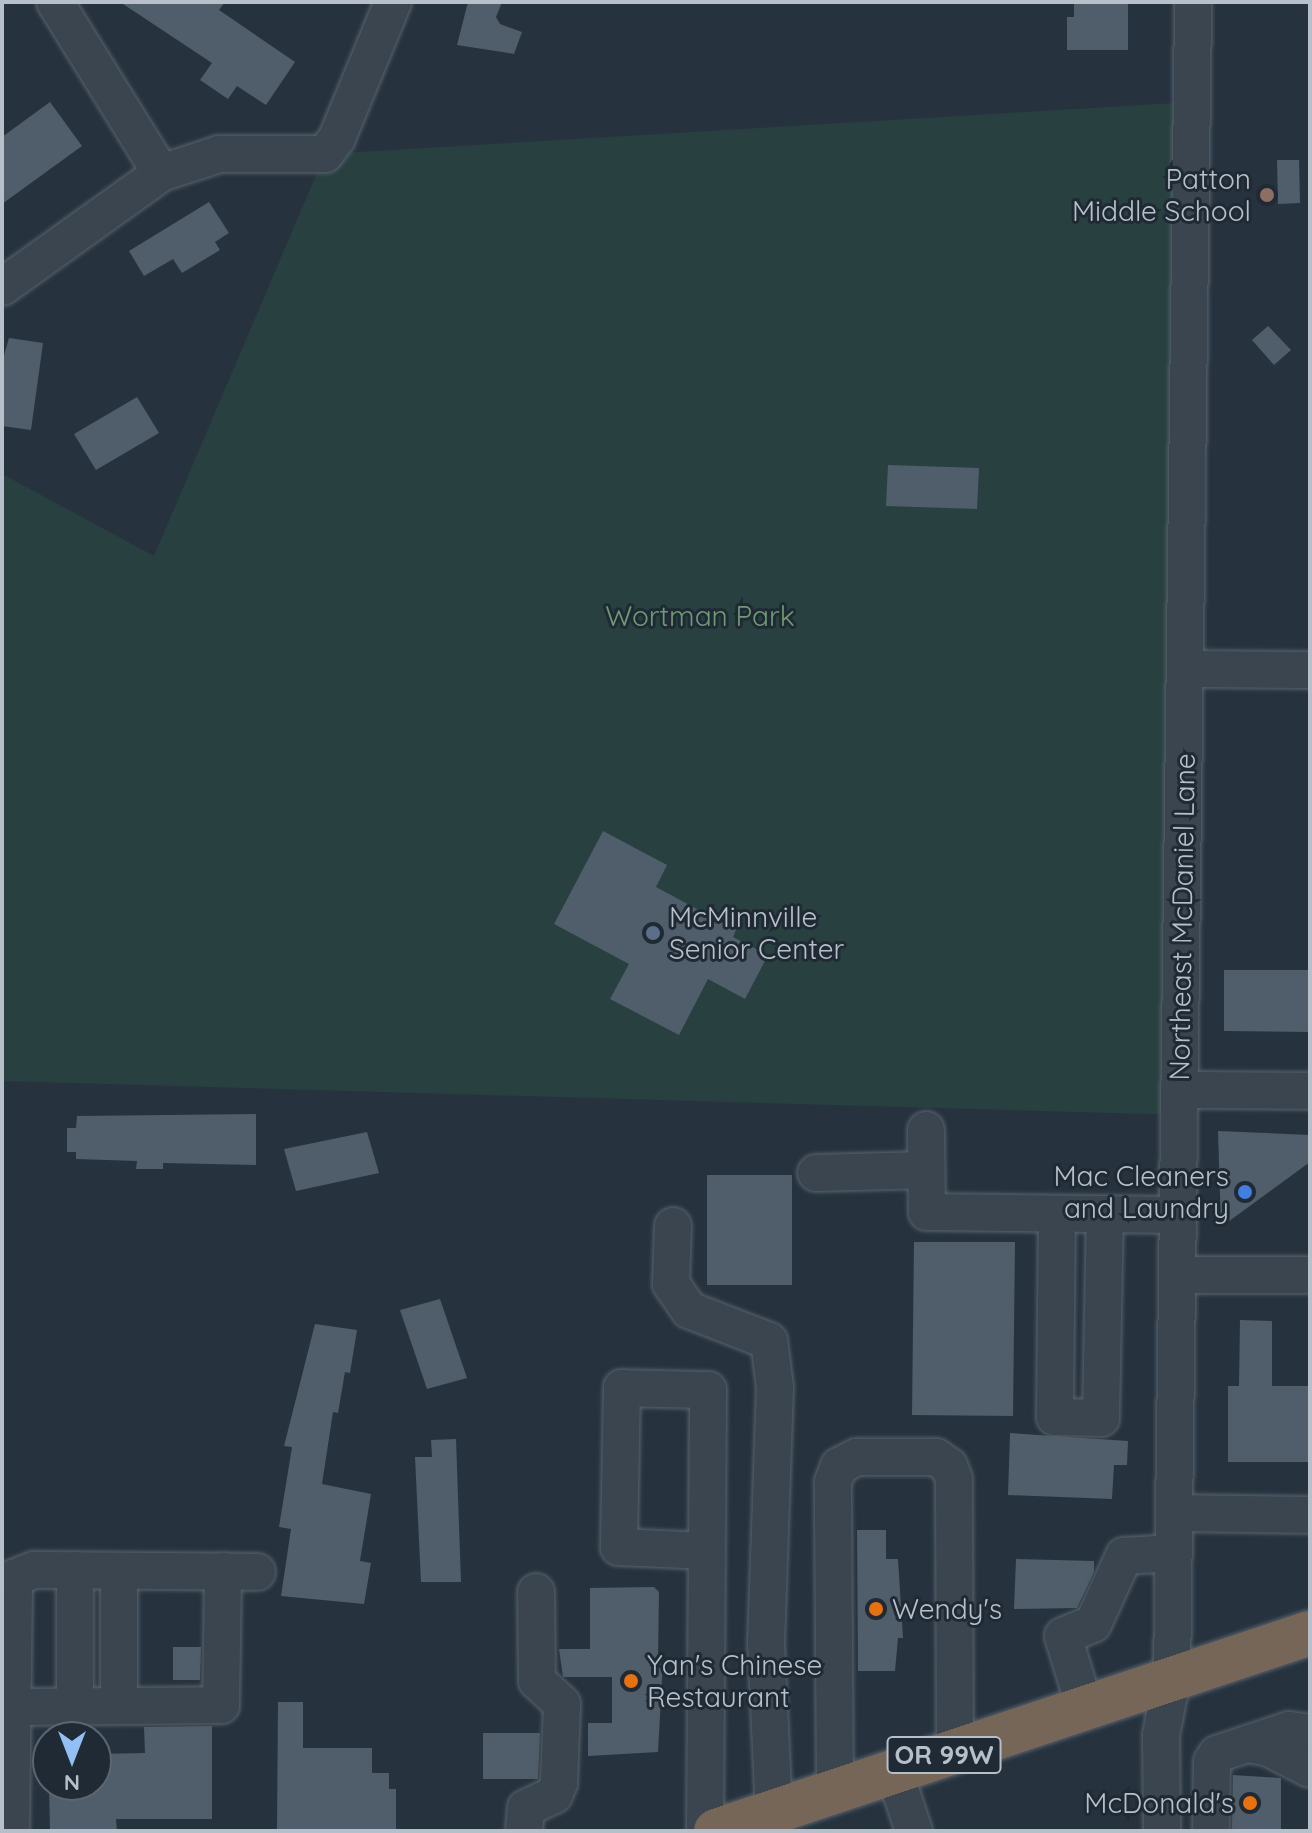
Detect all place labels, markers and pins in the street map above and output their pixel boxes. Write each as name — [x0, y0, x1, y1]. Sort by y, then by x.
place label: Patton Middle School — [1072, 162, 1251, 228]
marker: Patton Middle School — [1258, 186, 1276, 204]
place label: McMinnville Senior Center — [669, 900, 844, 966]
marker: McMinnville Senior Center — [644, 924, 662, 942]
place label: Mac Cleaners and Laundry — [1053, 1159, 1229, 1225]
marker: Mac Cleaners and Laundry — [1236, 1183, 1254, 1201]
place label: Wendy's — [892, 1592, 1002, 1626]
marker: Wendy's — [867, 1600, 885, 1618]
place label: Yan's Chinese Restaurant — [647, 1648, 822, 1714]
marker: Yan's Chinese Restaurant — [622, 1672, 640, 1690]
place label: McDonald's — [1084, 1786, 1234, 1820]
marker: McDonald's — [1241, 1794, 1259, 1812]

